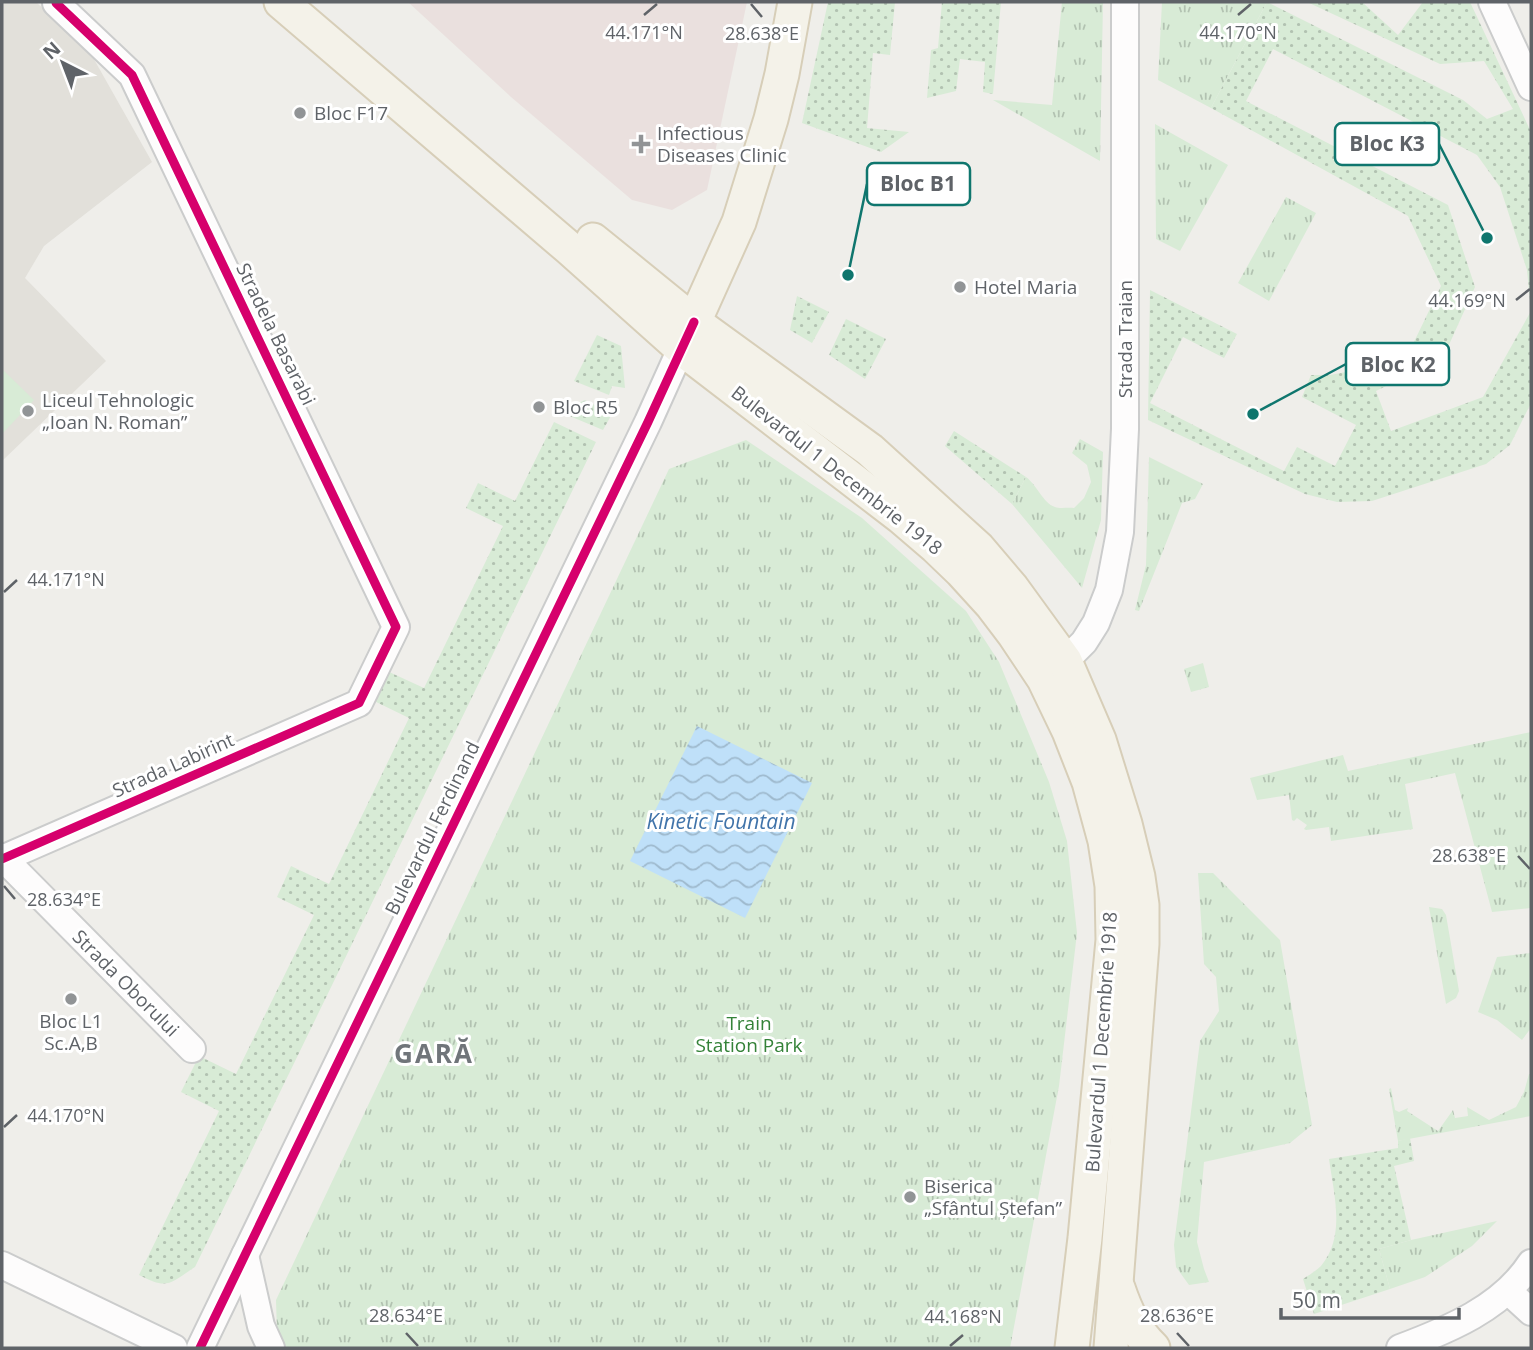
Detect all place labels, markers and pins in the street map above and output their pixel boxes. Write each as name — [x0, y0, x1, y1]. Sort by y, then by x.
place label: Bloc F17 — [314, 100, 388, 126]
marker: Bloc F17 — [292, 105, 308, 121]
place label: Infectious Diseases Clinic — [657, 120, 787, 168]
callout: Bloc K3 — [1335, 123, 1439, 165]
marker: Infectious Diseases Clinic — [631, 134, 651, 154]
callout: Bloc B1 — [867, 163, 970, 205]
place label: Hotel Maria — [974, 274, 1077, 300]
marker: Hotel Maria — [952, 279, 968, 295]
callout: Bloc K2 — [1346, 343, 1449, 385]
place label: Liceul Tehnologic „Ioan N. Roman” — [42, 387, 194, 435]
place label: Bloc R5 — [553, 394, 618, 420]
marker: Bloc R5 — [531, 399, 547, 415]
marker: Liceul Tehnologic „Ioan N. Roman” — [20, 403, 36, 419]
marker: Bloc L1 Sc.A,B — [63, 991, 79, 1007]
place label: Bloc L1 Sc.A,B — [39, 1008, 103, 1056]
place label: Biserica „Sfântul Ștefan” — [924, 1173, 1062, 1221]
marker: Biserica „Sfântul Ștefan” — [902, 1189, 918, 1205]

